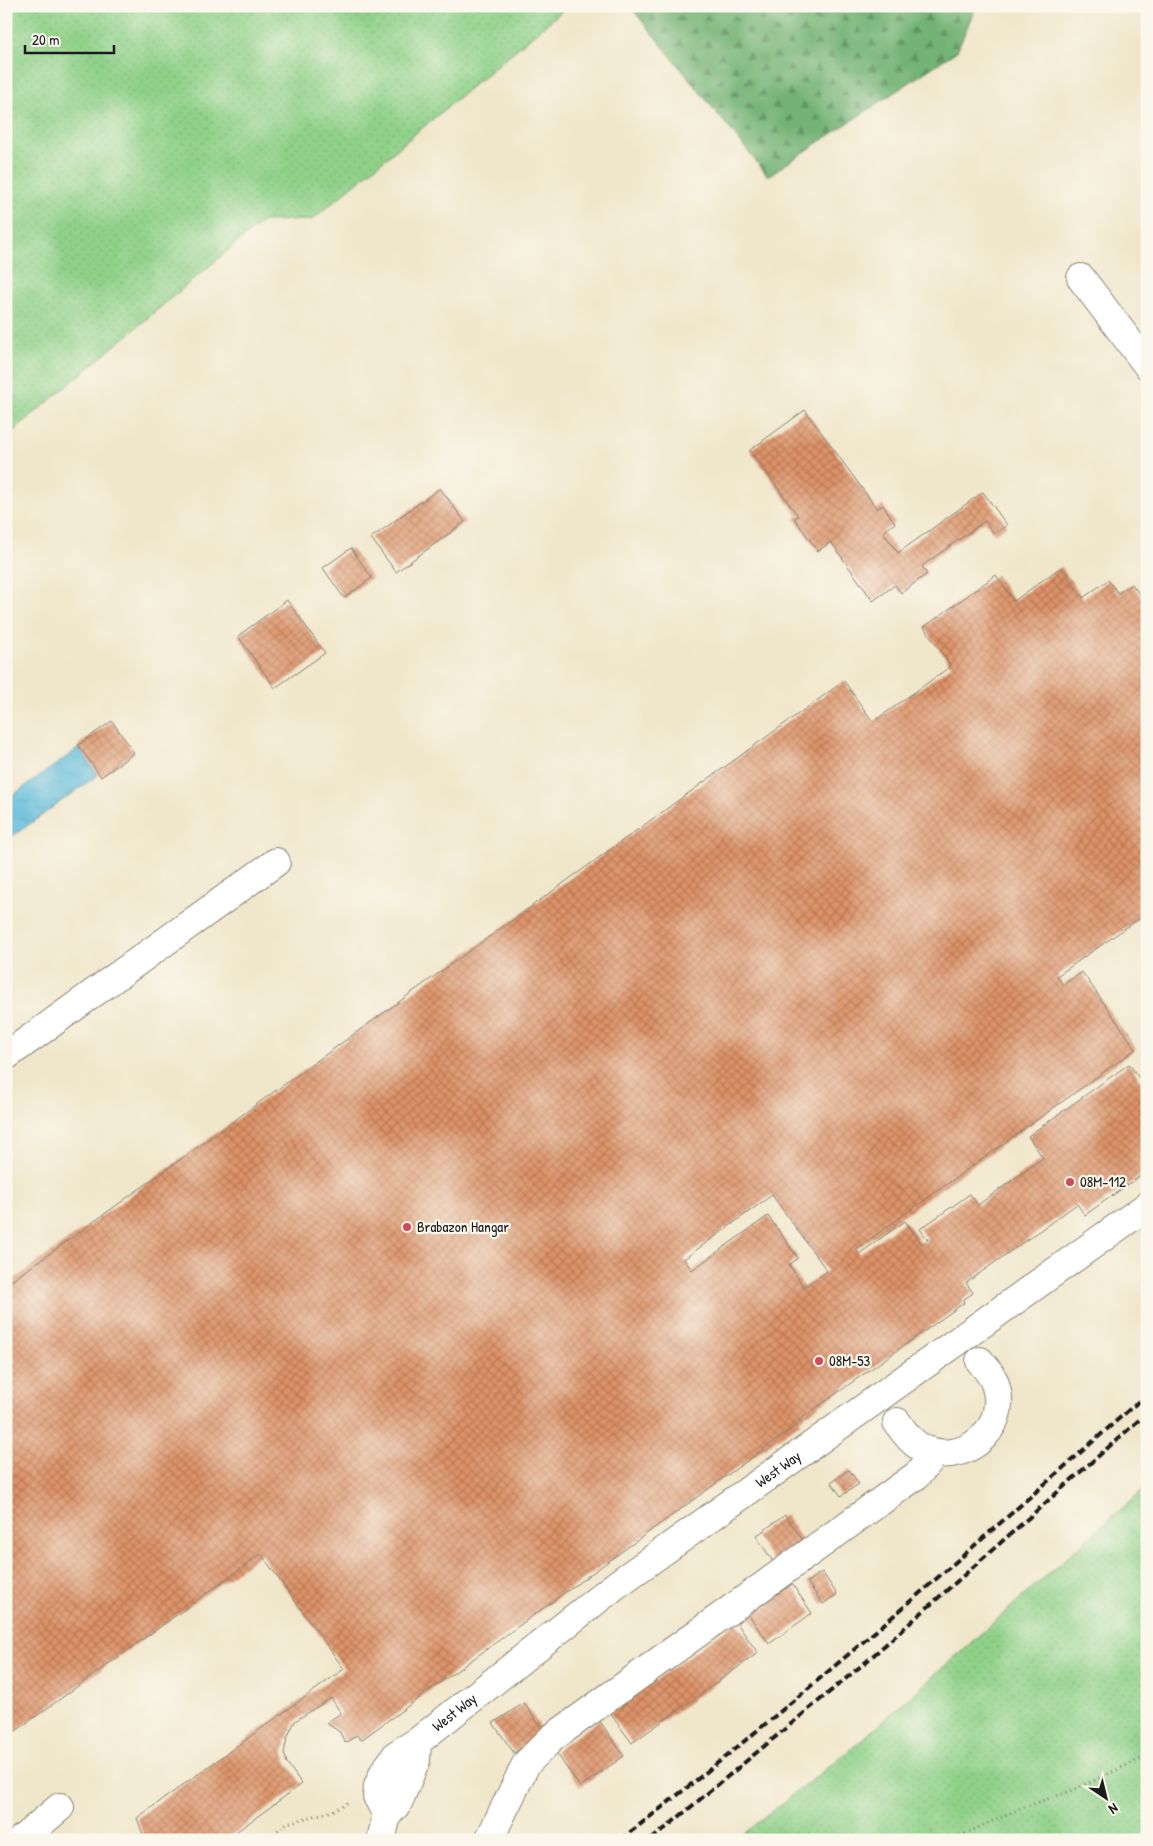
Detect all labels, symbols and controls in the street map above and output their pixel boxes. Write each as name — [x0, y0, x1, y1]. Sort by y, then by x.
scale bar — [25, 22, 114, 54]
text: 20 m — [32, 29, 59, 50]
place label: 08M-112 — [1080, 1171, 1126, 1192]
marker: 08M-112 — [1064, 1176, 1076, 1188]
place label: Brabazon Hangar — [417, 1216, 509, 1237]
marker: Brabazon Hangar — [401, 1221, 413, 1233]
place label: 08M-53 — [829, 1350, 871, 1371]
marker: 08M-53 — [813, 1355, 825, 1367]
street label: West Way — [751, 1445, 805, 1492]
street label: West Way — [428, 1688, 481, 1736]
north arrow — [1080, 1774, 1130, 1824]
text: N — [1105, 1799, 1122, 1819]

